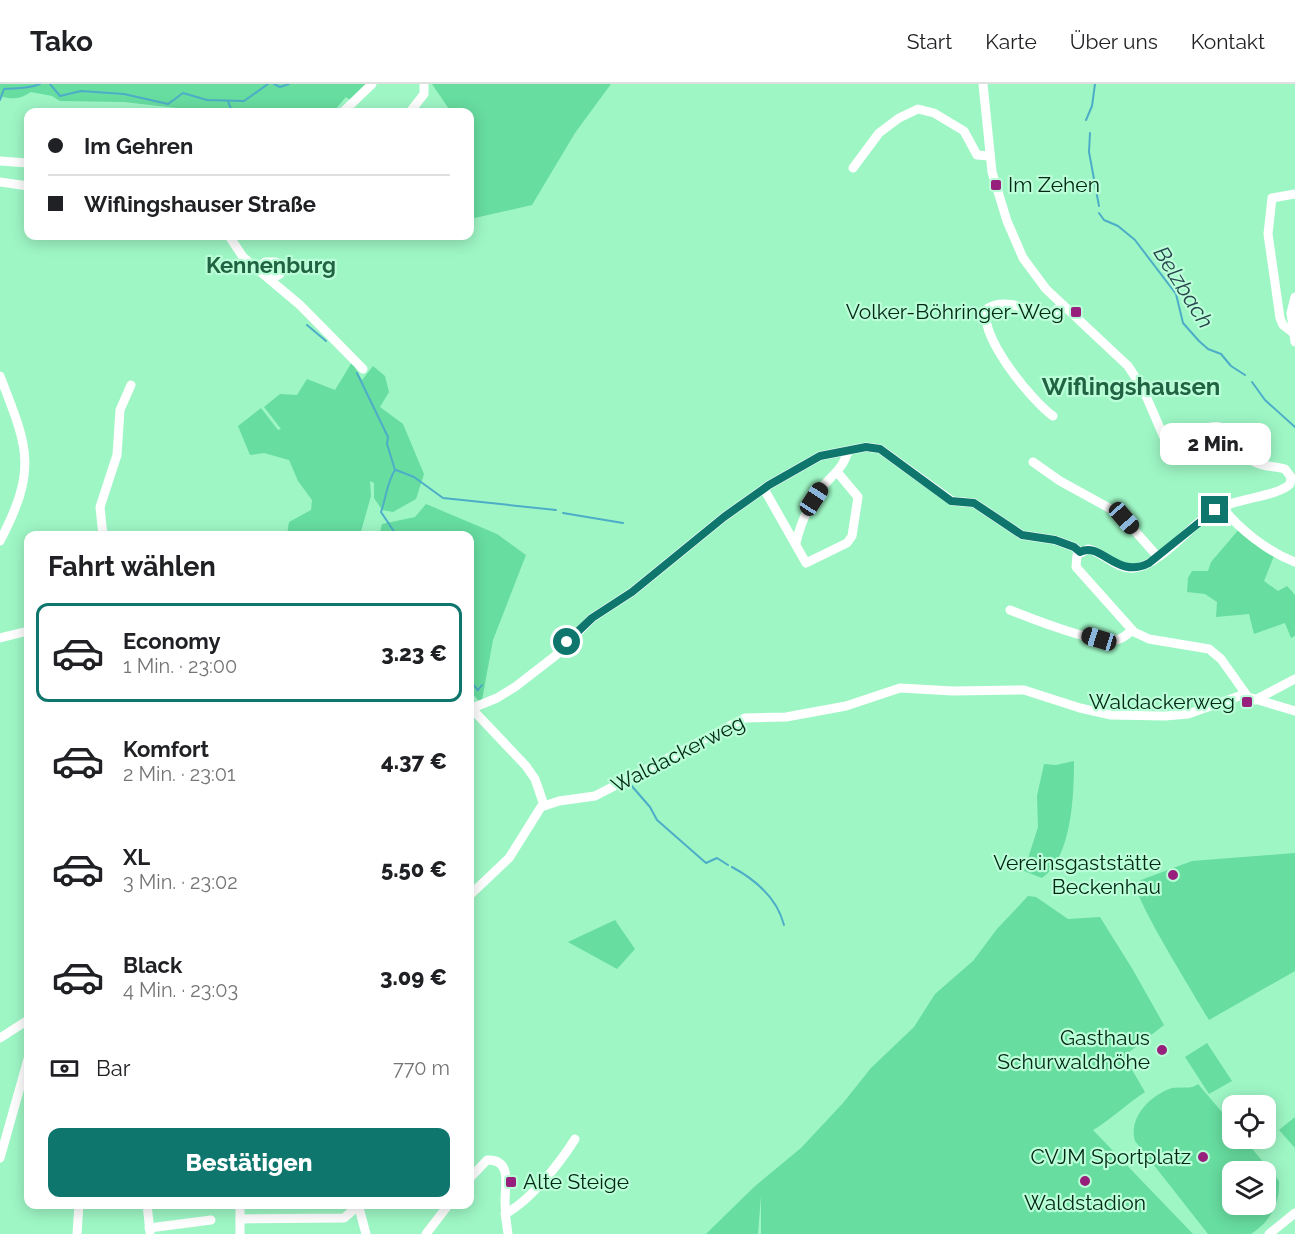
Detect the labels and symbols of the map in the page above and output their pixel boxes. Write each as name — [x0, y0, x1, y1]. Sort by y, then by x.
place label: Im Zehen — [1008, 172, 1100, 197]
marker: Im Zehen — [989, 178, 1003, 192]
water label: Belzbach — [1149, 241, 1219, 333]
district label: Kennenburg — [206, 252, 336, 278]
place label: Volker-Böhringer-Weg — [846, 299, 1064, 324]
marker: Volker-Böhringer-Weg — [1069, 305, 1083, 319]
district label: Wiflingshausen — [1042, 372, 1220, 401]
callout: 2 Min. — [1160, 423, 1270, 465]
car — [797, 479, 831, 519]
route end — [1201, 496, 1228, 523]
car — [1105, 499, 1143, 537]
car — [1079, 625, 1119, 653]
route start — [553, 628, 580, 655]
place label: Waldackerweg — [1089, 689, 1235, 714]
marker: Waldackerweg — [1240, 695, 1254, 709]
street label: Waldackerweg — [607, 709, 749, 798]
place label: Vereinsgaststätte Beckenhau — [993, 850, 1161, 899]
marker: Vereinsgaststätte Beckenhau — [1166, 868, 1180, 882]
place label: Gasthaus Schurwaldhöhe — [997, 1025, 1150, 1074]
marker: Gasthaus Schurwaldhöhe — [1155, 1043, 1169, 1057]
place label: CVJM Sportplatz — [1030, 1144, 1191, 1169]
marker: CVJM Sportplatz — [1196, 1150, 1210, 1164]
place label: Alte Steige — [523, 1169, 629, 1194]
marker: Waldstadion — [1078, 1174, 1092, 1188]
marker: Alte Steige — [504, 1175, 518, 1189]
place label: Waldstadion — [1024, 1190, 1146, 1215]

